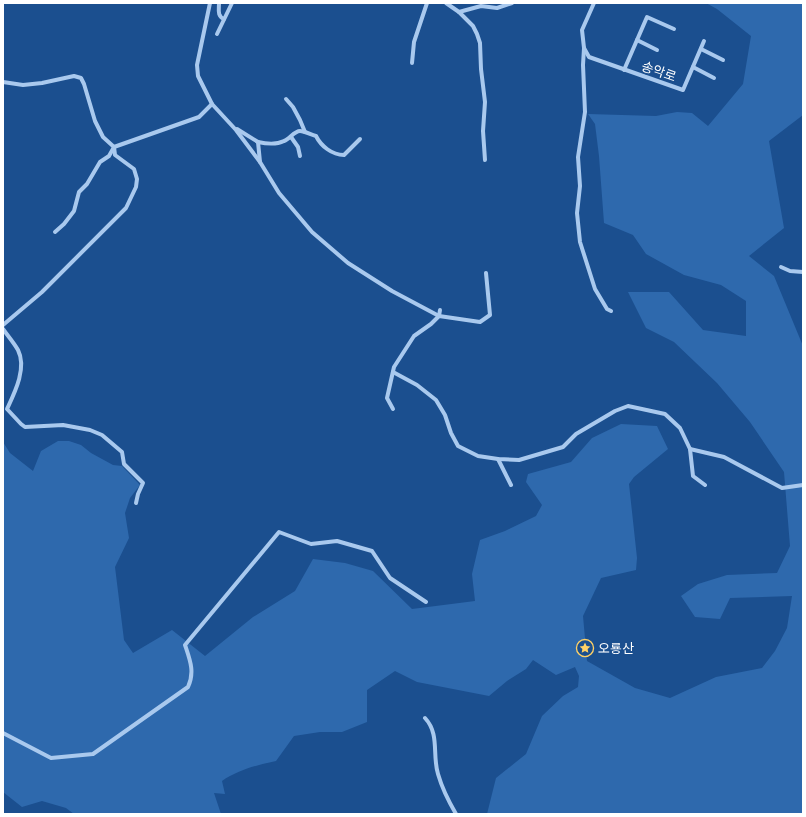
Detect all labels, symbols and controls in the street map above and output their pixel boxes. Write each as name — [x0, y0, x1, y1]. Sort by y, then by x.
street label: 송악로 — [639, 58, 679, 84]
place icon: 오룡산 — [575, 638, 595, 658]
place label: 오룡산 — [598, 640, 634, 656]

